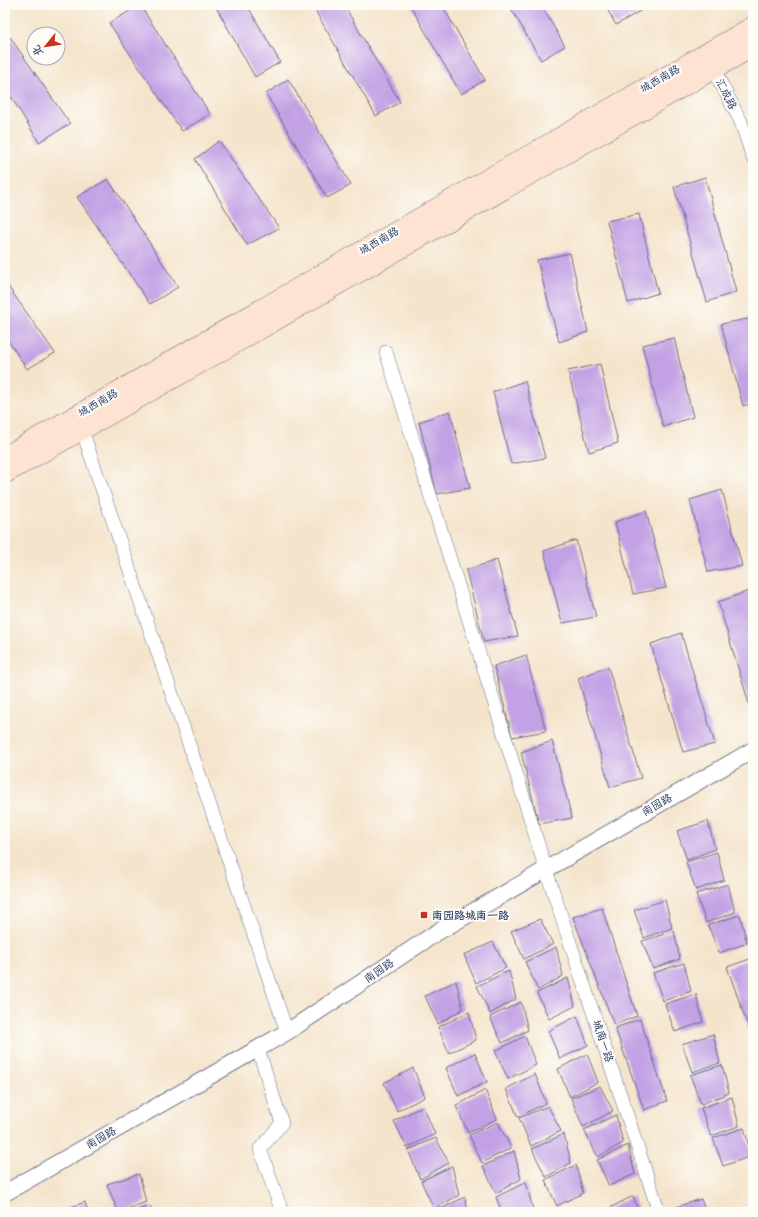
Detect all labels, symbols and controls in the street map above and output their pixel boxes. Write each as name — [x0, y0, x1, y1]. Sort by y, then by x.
north arrow — [26, 26, 66, 66]
text: 北 — [29, 43, 46, 59]
street label: 城西南路 — [638, 62, 682, 96]
street label: 汇成路 — [713, 76, 739, 112]
street label: 城西南路 — [357, 224, 401, 258]
street label: 城西南路 — [76, 386, 120, 420]
street label: 南园路 — [639, 791, 675, 819]
place label: 南园路城南一路 — [432, 909, 509, 922]
marker: 南园路城南一路 — [419, 910, 429, 920]
street label: 南园路 — [362, 956, 396, 986]
street label: 城南一路 — [590, 1018, 616, 1064]
street label: 南园路 — [83, 1124, 119, 1152]

